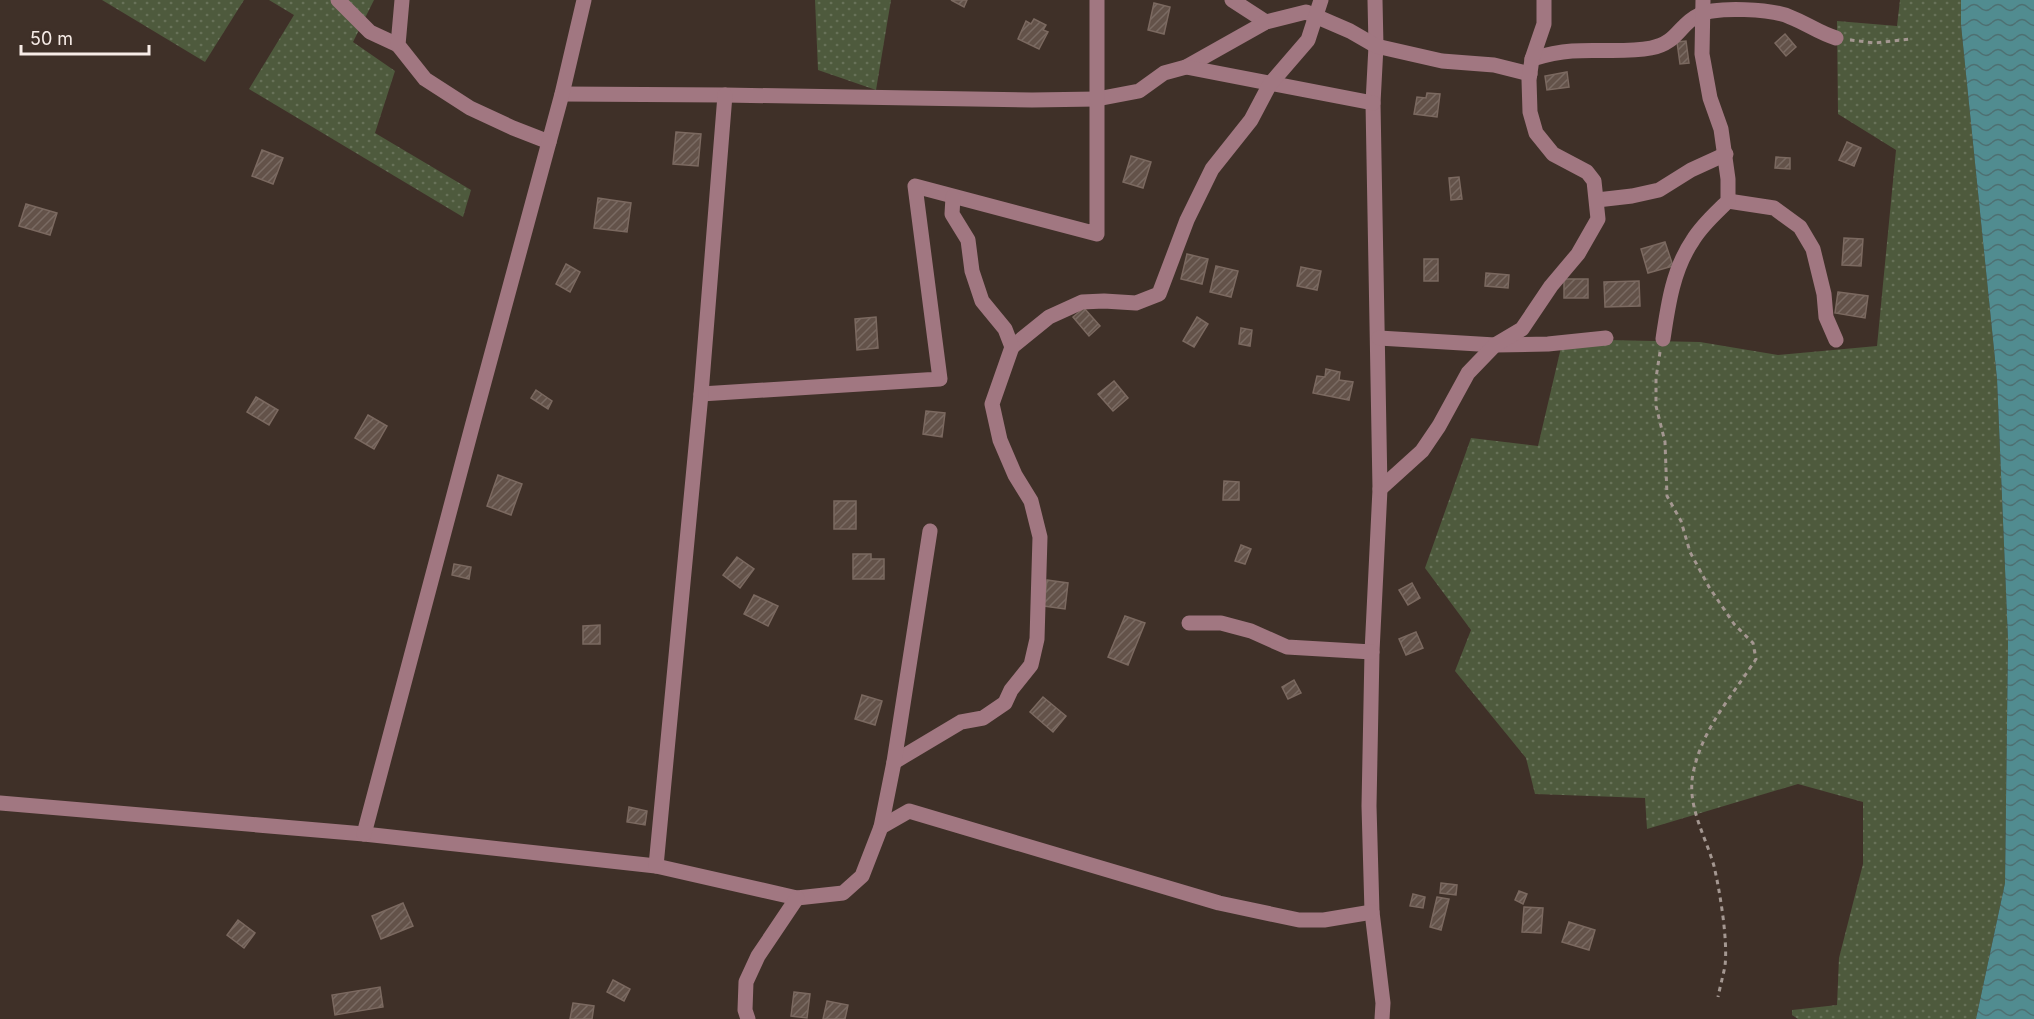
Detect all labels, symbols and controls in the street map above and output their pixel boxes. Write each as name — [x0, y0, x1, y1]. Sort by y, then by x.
scale bar — [21, 18, 148, 56]
text: 50 m — [30, 28, 73, 49]

